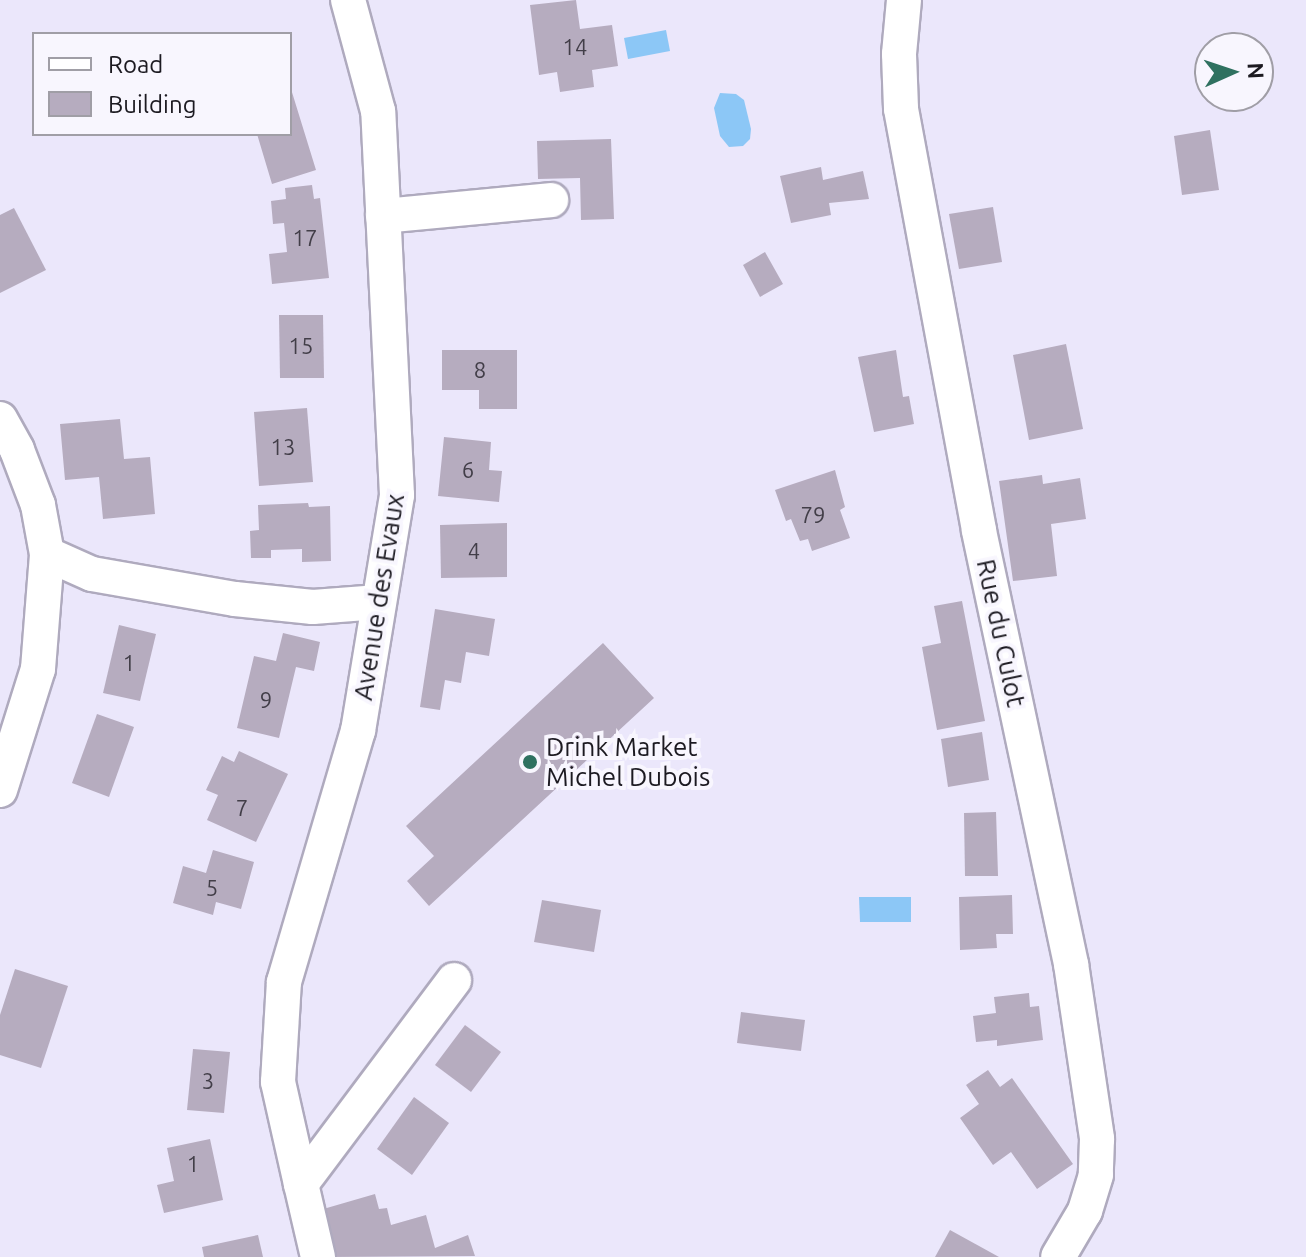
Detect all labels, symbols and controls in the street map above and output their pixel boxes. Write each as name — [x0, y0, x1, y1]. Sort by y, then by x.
legend — [32, 32, 292, 136]
north arrow — [1194, 32, 1274, 112]
house number: 14 — [563, 34, 587, 60]
text: Road — [108, 51, 163, 78]
text: N — [1244, 62, 1269, 80]
text: Building — [108, 91, 196, 118]
house number: 17 — [293, 225, 317, 251]
house number: 15 — [289, 333, 313, 359]
house number: 8 — [474, 357, 486, 383]
house number: 13 — [271, 434, 295, 460]
house number: 6 — [462, 457, 474, 483]
street label: Avenue des Evaux — [347, 492, 411, 702]
house number: 79 — [801, 502, 825, 528]
house number: 4 — [468, 538, 480, 564]
street label: Rue du Culot — [970, 556, 1032, 710]
house number: 1 — [123, 650, 135, 676]
house number: 9 — [260, 687, 272, 713]
place label: Drink Market Michel Dubois — [546, 731, 710, 792]
marker: Drink Market Michel Dubois — [521, 753, 539, 771]
house number: 7 — [236, 795, 248, 821]
house number: 5 — [206, 875, 218, 901]
house number: 3 — [202, 1068, 214, 1094]
house number: 1 — [187, 1151, 199, 1177]

